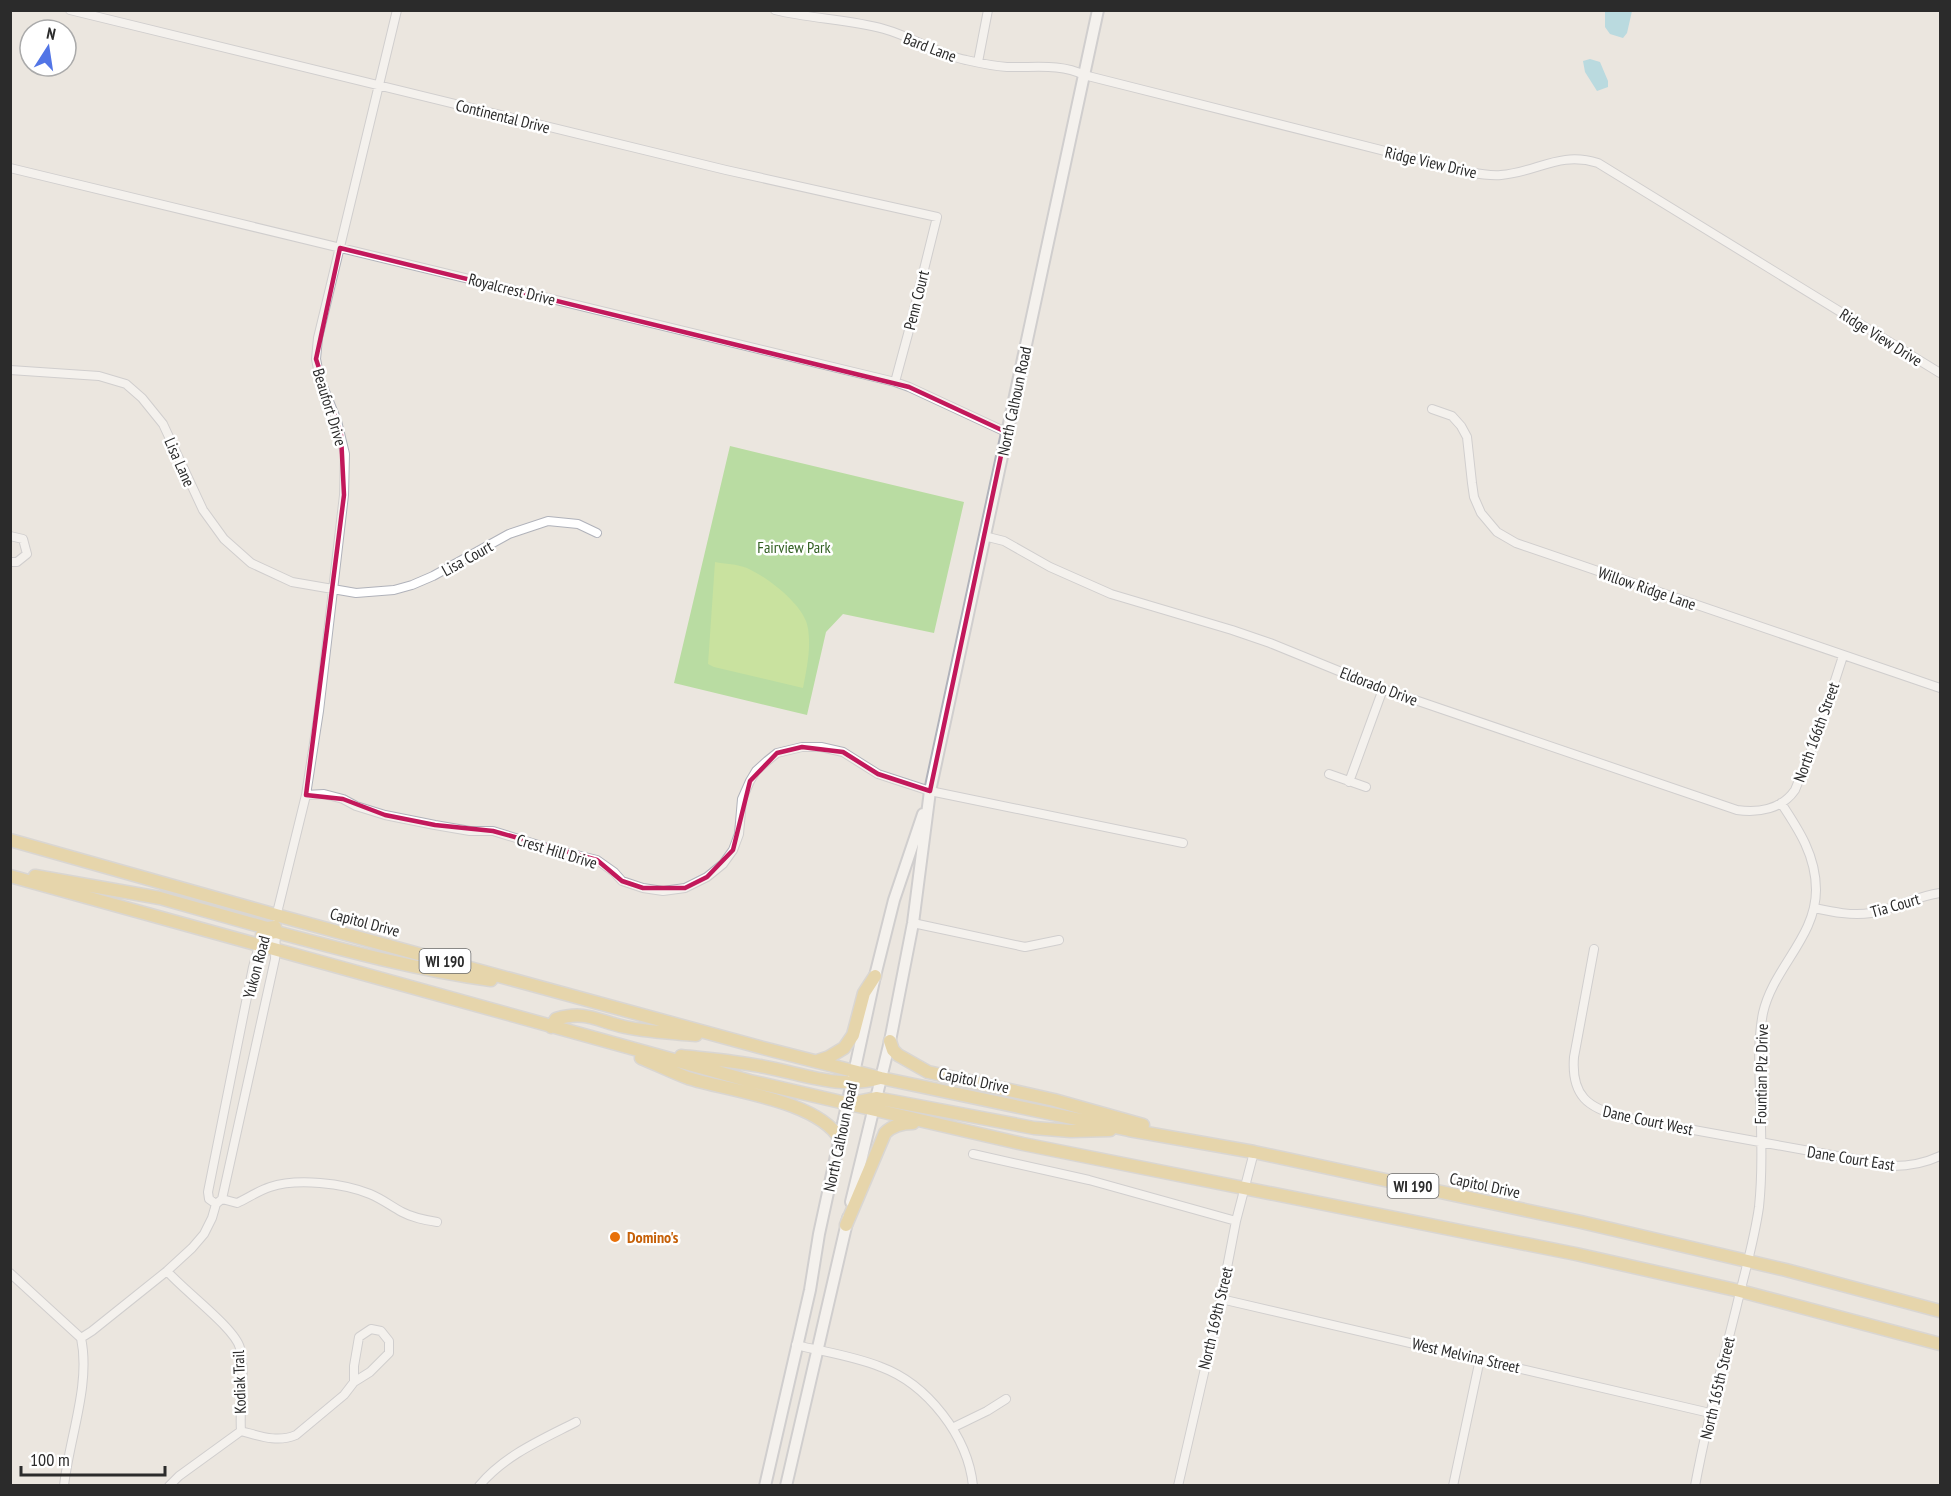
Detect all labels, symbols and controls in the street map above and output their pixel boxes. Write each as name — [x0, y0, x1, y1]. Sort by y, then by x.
north arrow — [18, 18, 78, 78]
text: N — [45, 23, 57, 44]
street label: Bard Lane — [901, 28, 959, 66]
street label: Continental Drive — [454, 95, 552, 137]
street label: Ridge View Drive — [1383, 142, 1479, 182]
street label: Penn Court — [899, 268, 933, 332]
street label: Royalcrest Drive — [466, 269, 558, 309]
street label: Ridge View Drive — [1836, 304, 1926, 370]
street label: North Calhoun Road — [993, 345, 1035, 457]
street label: Beaufort Drive — [309, 366, 351, 448]
street label: Lisa Lane — [160, 434, 200, 490]
street label: Lisa Court — [438, 536, 497, 580]
park label: Fairview Park — [757, 537, 831, 557]
street label: Willow Ridge Lane — [1595, 562, 1699, 614]
street label: Eldorado Drive — [1337, 662, 1421, 710]
street label: North 166th Street — [1789, 679, 1843, 785]
street label: Crest Hill Drive — [514, 829, 600, 873]
street label: Tia Court — [1868, 888, 1923, 922]
street label: Capitol Drive — [328, 903, 402, 941]
street label: Yukon Road — [238, 933, 274, 1000]
road number: WI 190 — [420, 949, 470, 973]
street label: Fountian Plz Drive — [1750, 1023, 1772, 1125]
street label: Capitol Drive — [937, 1063, 1011, 1097]
street label: North Calhoun Road — [819, 1081, 861, 1193]
street label: Dane Court West — [1601, 1101, 1695, 1139]
street label: Dane Court East — [1806, 1141, 1897, 1175]
street label: Capitol Drive — [1448, 1168, 1522, 1202]
road number: WI 190 — [1388, 1174, 1438, 1198]
place label: Domino's — [627, 1227, 679, 1247]
marker: Domino's — [608, 1230, 622, 1244]
street label: North 169th Street — [1193, 1264, 1237, 1371]
street label: West Melvina Street — [1410, 1333, 1522, 1377]
street label: North 165th Street — [1695, 1334, 1739, 1441]
street label: Kodiak Trail — [228, 1350, 250, 1414]
scale bar — [21, 1439, 165, 1477]
text: 100 m — [30, 1448, 70, 1471]

